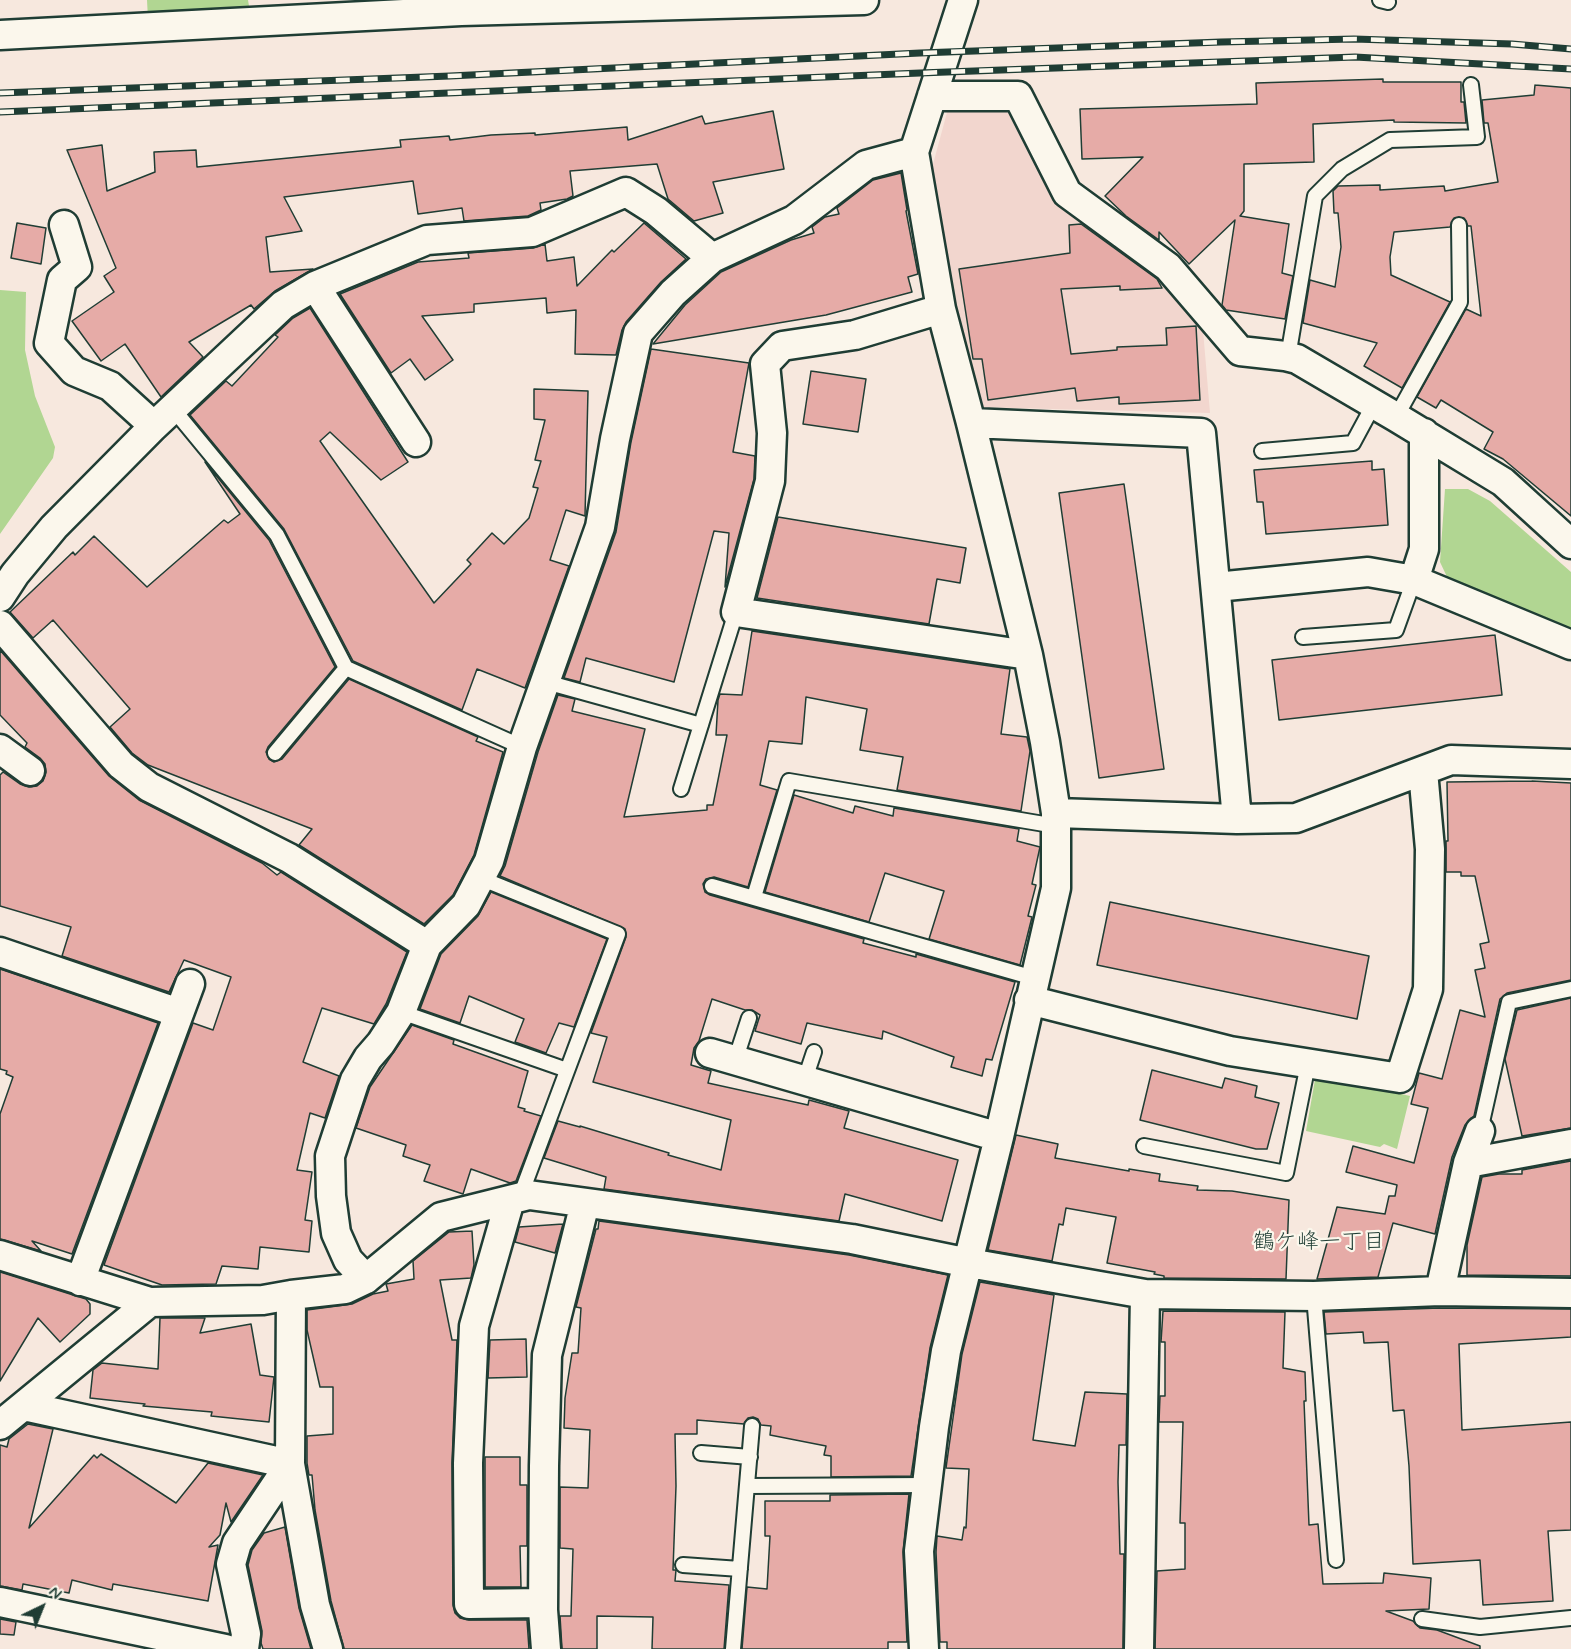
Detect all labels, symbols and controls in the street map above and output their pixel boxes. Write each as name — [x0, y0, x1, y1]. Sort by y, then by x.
district label: 鶴ケ峰一丁目 — [1253, 1230, 1385, 1256]
north arrow — [12, 1577, 72, 1637]
text: N — [44, 1582, 66, 1605]

